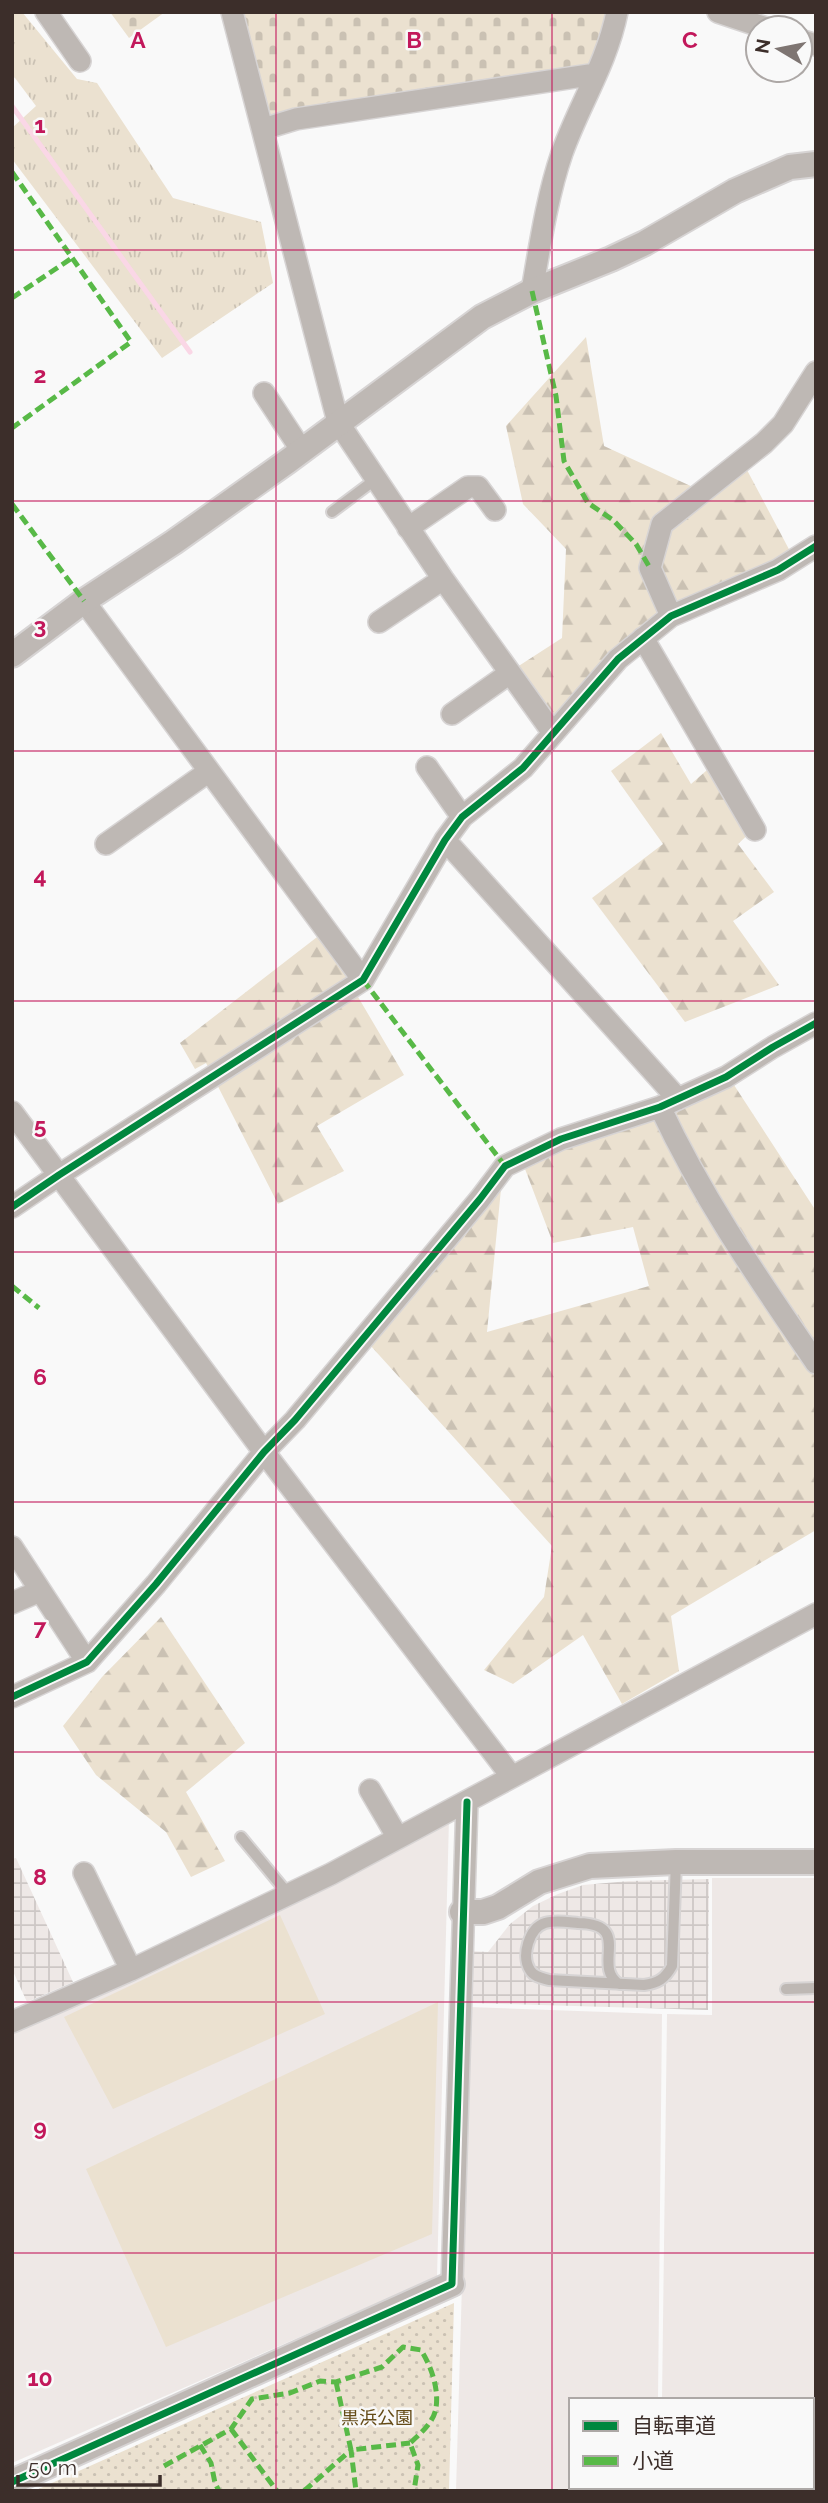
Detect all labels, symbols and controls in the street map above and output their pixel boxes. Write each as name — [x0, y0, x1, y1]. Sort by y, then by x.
north arrow — [744, 14, 814, 84]
text: A — [130, 26, 146, 53]
text: B — [406, 26, 422, 53]
text: C — [682, 26, 698, 53]
text: N — [750, 37, 774, 55]
text: 1 — [34, 111, 46, 138]
text: 2 — [34, 361, 46, 388]
text: 3 — [34, 612, 46, 639]
text: 4 — [33, 862, 47, 889]
text: 5 — [34, 1112, 47, 1139]
text: 6 — [33, 1363, 47, 1390]
text: 7 — [34, 1613, 47, 1640]
text: 8 — [33, 1863, 47, 1890]
text: 9 — [33, 2114, 47, 2141]
text: 10 — [27, 2364, 53, 2391]
legend — [569, 2398, 814, 2489]
park label: 黒浜公園 — [341, 2407, 413, 2428]
text: 自転車道 — [632, 2413, 716, 2438]
scale bar — [18, 2444, 159, 2488]
text: 小道 — [632, 2448, 674, 2473]
text: 50 m — [28, 2455, 77, 2480]

